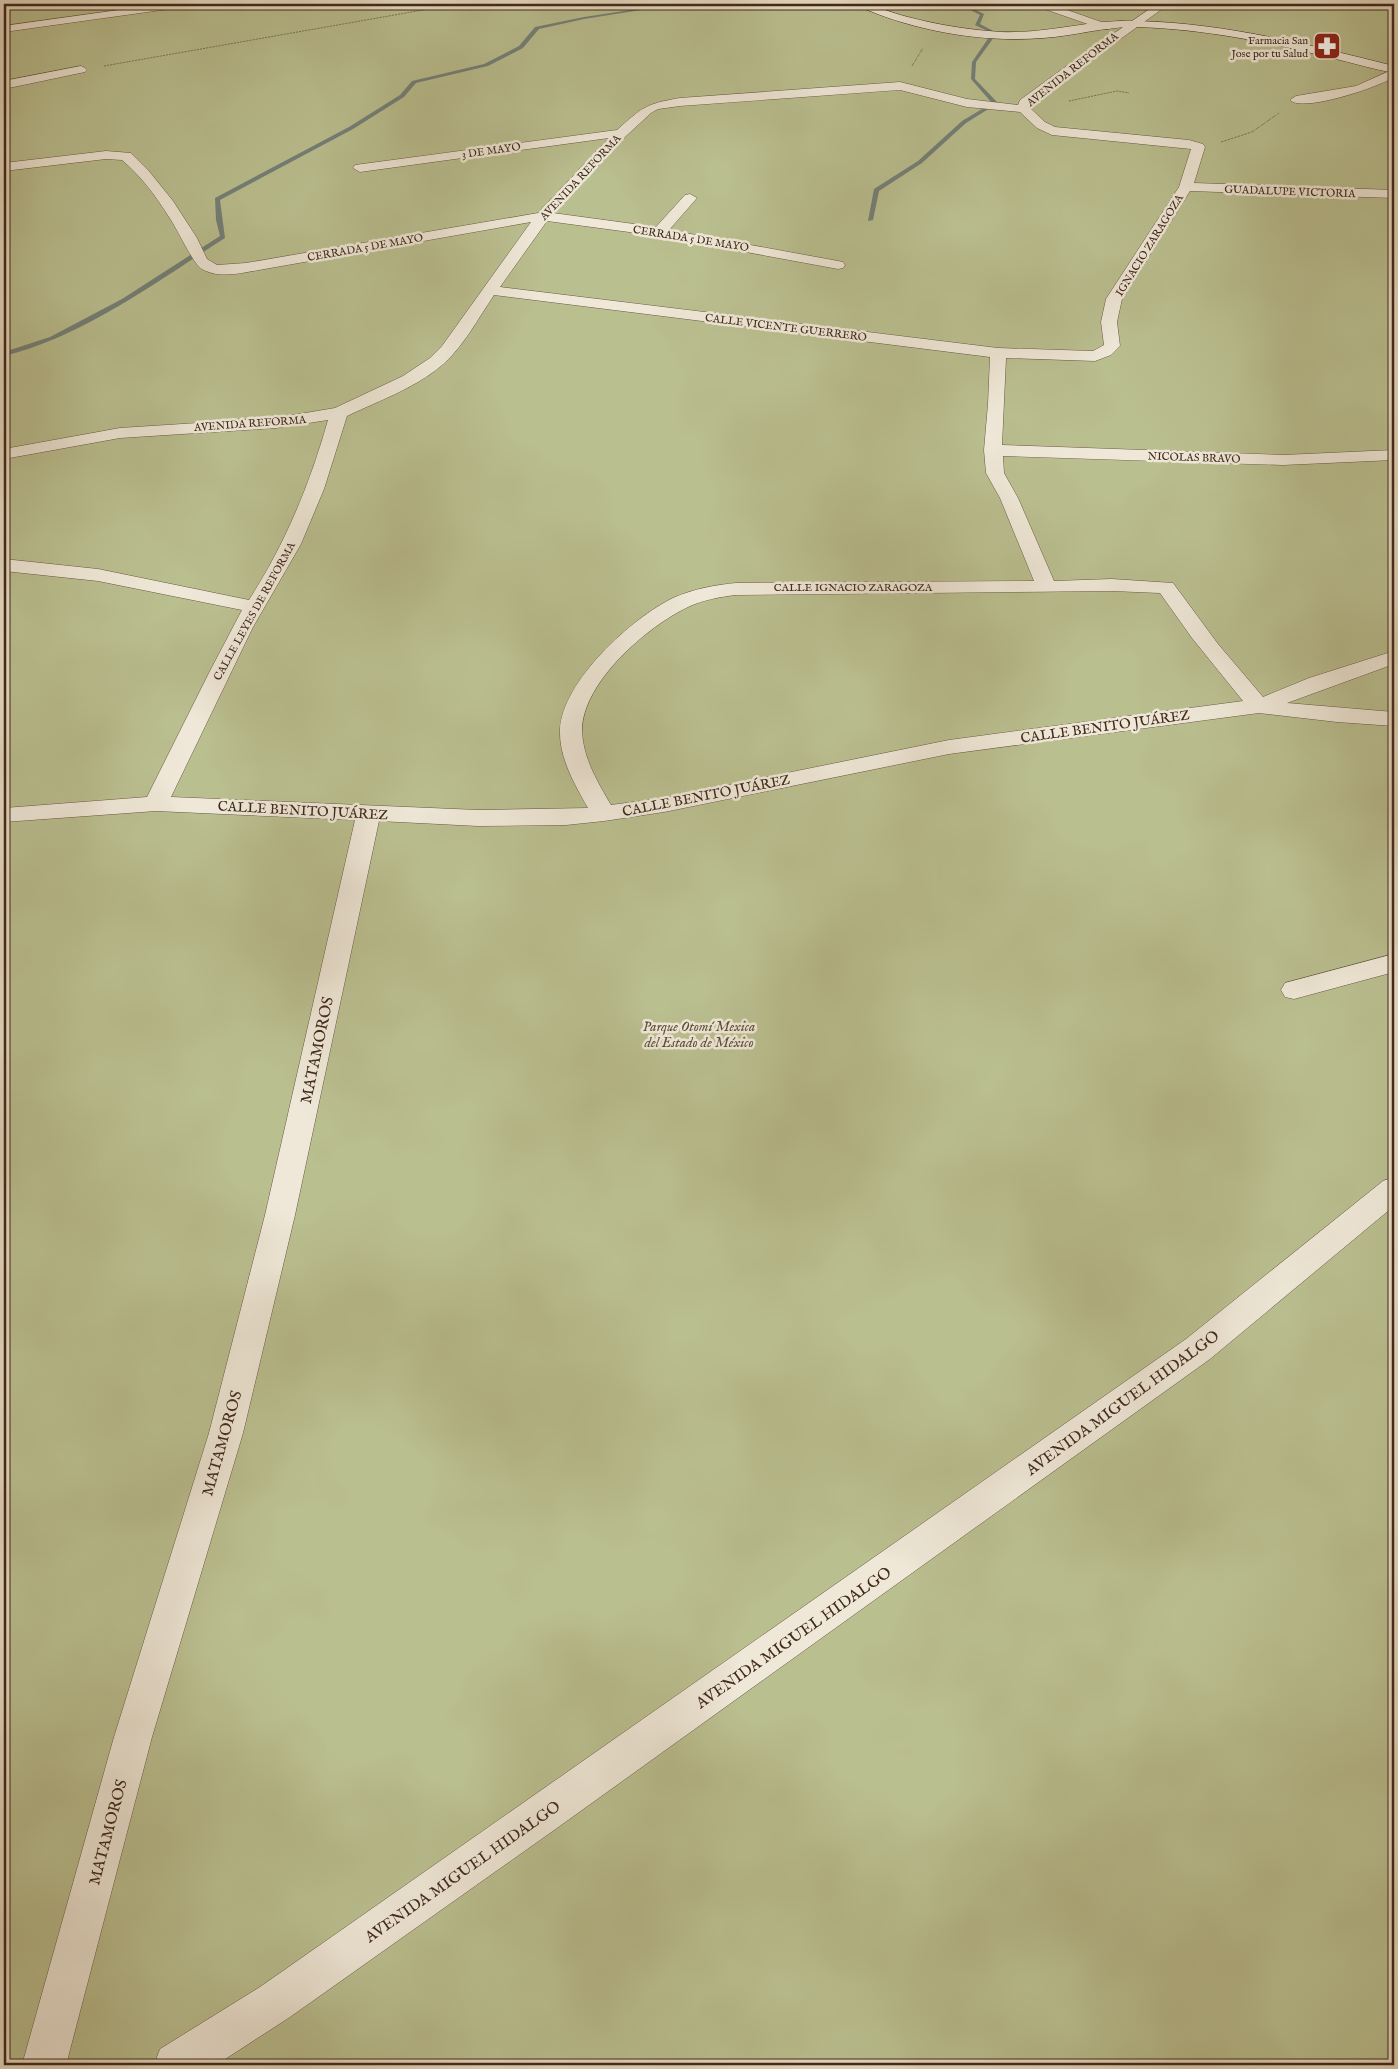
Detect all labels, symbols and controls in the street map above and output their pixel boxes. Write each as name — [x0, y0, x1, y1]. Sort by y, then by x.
street label: AVENIDA REFORMA — [1023, 29, 1122, 111]
pharmacy icon: Farmacia San Jose por tu Salud — [1312, 31, 1342, 61]
place label: Farmacia San Jose por tu Salud — [1229, 34, 1308, 61]
street label: AVENIDA REFORMA — [537, 131, 625, 224]
street label: 3 DE MAYO — [461, 140, 522, 162]
street label: GUADALUPE VICTORIA — [1224, 183, 1356, 201]
street label: IGNACIO ZARAGOZA — [1113, 191, 1187, 299]
street label: CERRADA 5 DE MAYO — [632, 223, 750, 255]
street label: CERRADA 5 DE MAYO — [306, 231, 424, 265]
street label: CALLE VICENTE GUERRERO — [704, 311, 868, 345]
street label: AVENIDA REFORMA — [192, 413, 307, 435]
street label: NICOLAS BRAVO — [1147, 449, 1241, 467]
street label: CALLE LEYES DE REFORMA — [211, 539, 299, 683]
street label: CALLE IGNACIO ZARAGOZA — [774, 581, 933, 595]
street label: CALLE BENITO JUÁREZ — [1019, 705, 1191, 748]
street label: CALLE BENITO JUÁREZ — [621, 770, 792, 821]
street label: CALLE BENITO JUÁREZ — [217, 797, 389, 824]
street label: MATAMOROS — [297, 995, 339, 1106]
park label: Parque Otomí Mexica del Estado de México — [643, 1018, 755, 1052]
street label: AVENIDA MIGUEL HIDALGO — [1022, 1327, 1224, 1481]
street label: MATAMOROS — [198, 1389, 248, 1499]
street label: AVENIDA MIGUEL HIDALGO — [692, 1563, 896, 1715]
street label: MATAMOROS — [85, 1777, 133, 1888]
street label: AVENIDA MIGUEL HIDALGO — [361, 1797, 565, 1949]

